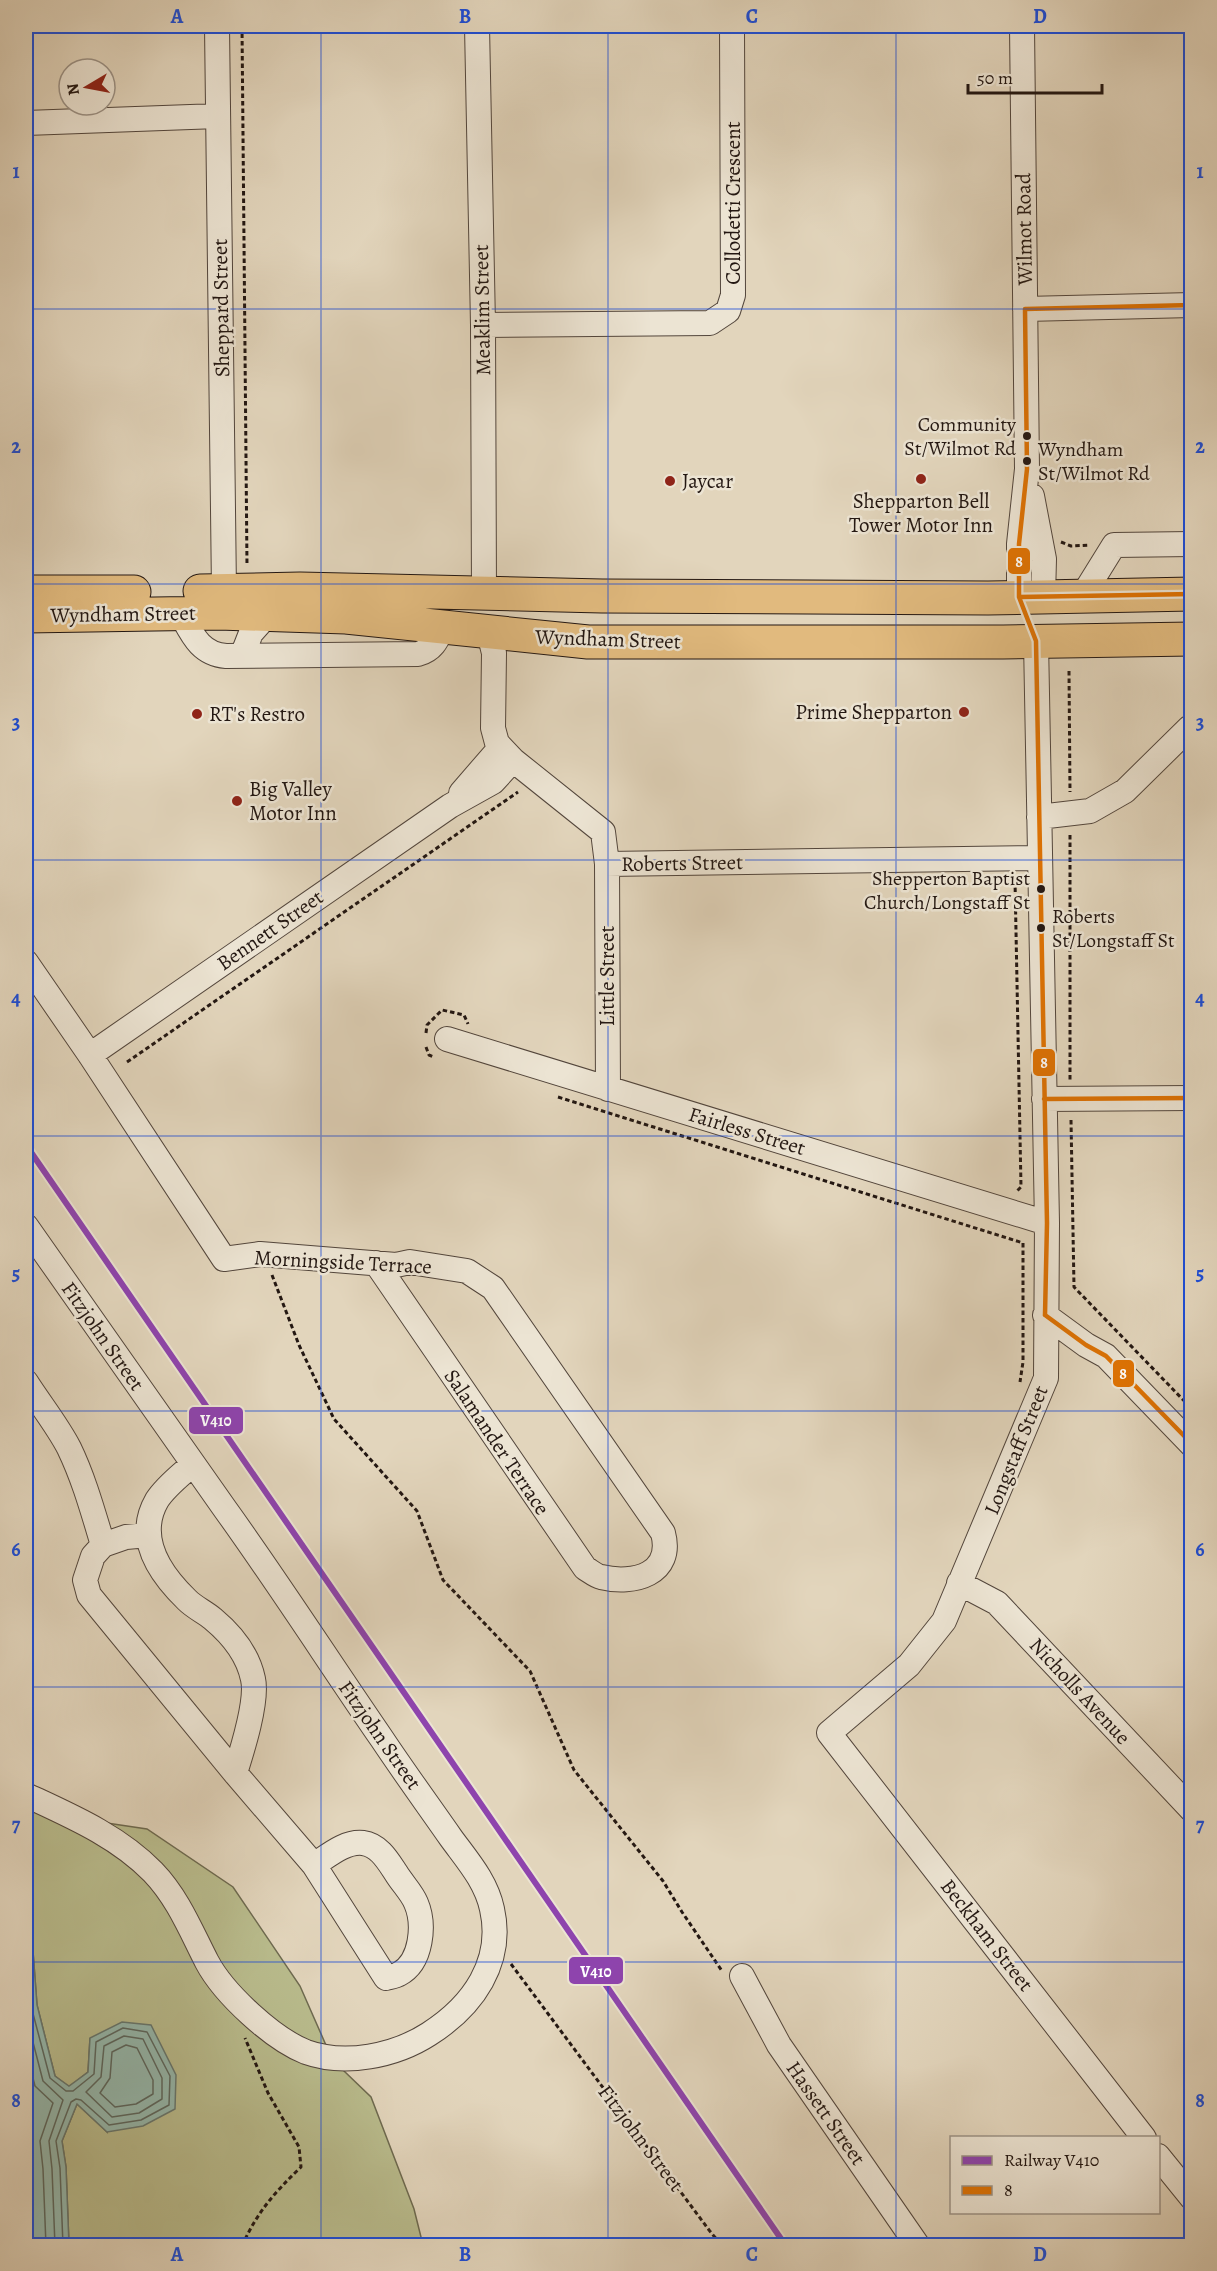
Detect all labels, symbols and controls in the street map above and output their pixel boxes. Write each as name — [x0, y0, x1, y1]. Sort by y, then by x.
text: A — [170, 3, 184, 30]
text: B — [459, 3, 471, 30]
text: C — [746, 3, 758, 30]
text: D — [1033, 3, 1047, 30]
north arrow — [57, 57, 117, 117]
scale bar — [968, 57, 1102, 95]
text: 50 m — [977, 66, 1013, 90]
text: N — [61, 81, 85, 97]
street label: Collodetti Crescent — [719, 121, 747, 285]
text: 1 — [12, 158, 20, 185]
text: 1 — [1196, 158, 1204, 185]
street label: Wilmot Road — [1009, 172, 1039, 287]
street label: Sheppard Street — [206, 238, 236, 377]
street label: Meaklim Street — [467, 244, 497, 376]
place label: Community St/Wilmot Rd — [904, 411, 1017, 462]
marker: Community St/Wilmot Rd — [1021, 430, 1033, 442]
text: 2 — [11, 433, 21, 460]
text: 2 — [1195, 433, 1205, 460]
place label: Wyndham St/Wilmot Rd — [1037, 436, 1150, 487]
marker: Wyndham St/Wilmot Rd — [1021, 455, 1033, 467]
place label: Jaycar — [682, 467, 733, 495]
marker: Shepparton Bell Tower Motor Inn — [914, 472, 928, 486]
marker: Jaycar — [663, 474, 677, 488]
place label: Shepparton Bell Tower Motor Inn — [849, 487, 993, 539]
line badge: 8 — [1007, 547, 1031, 575]
text: 8 — [1015, 551, 1023, 573]
street label: Wyndham Street — [49, 599, 196, 629]
street label: Wyndham Street — [534, 622, 681, 656]
place label: Prime Shepparton — [795, 698, 952, 726]
place label: RT's Restro — [209, 700, 305, 728]
marker: Prime Shepparton — [957, 705, 971, 719]
marker: RT's Restro — [190, 707, 204, 721]
text: 3 — [12, 709, 20, 736]
text: 3 — [1196, 709, 1204, 736]
place label: Big Valley Motor Inn — [249, 775, 337, 827]
marker: Big Valley Motor Inn — [230, 794, 244, 808]
street label: Roberts Street — [621, 848, 743, 878]
place label: Shepperton Baptist Church/Longstaff St — [864, 865, 1030, 916]
street label: Bennett Street — [211, 883, 329, 977]
marker: Shepperton Baptist Church/Longstaff St — [1035, 883, 1047, 895]
place label: Roberts St/Longstaff St — [1052, 903, 1175, 954]
marker: Roberts St/Longstaff St — [1035, 922, 1047, 934]
street label: Little Street — [593, 926, 621, 1026]
text: 4 — [11, 985, 21, 1012]
text: 4 — [1195, 985, 1205, 1012]
line badge: 8 — [1032, 1048, 1056, 1077]
text: 8 — [1040, 1052, 1048, 1074]
street label: Fairless Street — [685, 1100, 809, 1162]
street label: Morningside Terrace — [253, 1243, 433, 1281]
text: 5 — [12, 1260, 20, 1287]
text: 5 — [1196, 1260, 1204, 1287]
street label: Fitzjohn Street — [55, 1276, 151, 1396]
line badge: 8 — [1112, 1359, 1135, 1388]
text: 8 — [1119, 1363, 1127, 1385]
street label: Salamander Terrace — [438, 1364, 556, 1520]
street label: Longstaff Street — [977, 1381, 1055, 1519]
line badge: V410 — [188, 1406, 244, 1435]
text: V410 — [199, 1410, 232, 1432]
text: 6 — [11, 1536, 21, 1563]
text: 6 — [1195, 1536, 1205, 1563]
street label: Nicholls Avenue — [1023, 1631, 1137, 1751]
street label: Fitzjohn Street — [332, 1675, 428, 1795]
text: 7 — [12, 1811, 21, 1838]
text: 7 — [1196, 1811, 1205, 1838]
street label: Beckham Street — [934, 1873, 1040, 1997]
line badge: V410 — [568, 1956, 624, 1985]
text: V410 — [579, 1961, 612, 1983]
street label: Hassett Street — [780, 2055, 872, 2171]
street label: Fitzjohn Street — [592, 2079, 690, 2197]
text: 8 — [11, 2087, 21, 2114]
text: 8 — [1195, 2087, 1205, 2114]
legend — [950, 2136, 1160, 2214]
text: Railway V410 — [1004, 2148, 1099, 2172]
text: 8 — [1004, 2178, 1013, 2202]
text: A — [170, 2241, 184, 2268]
text: B — [459, 2241, 471, 2268]
text: C — [746, 2241, 758, 2268]
text: D — [1033, 2241, 1047, 2268]

